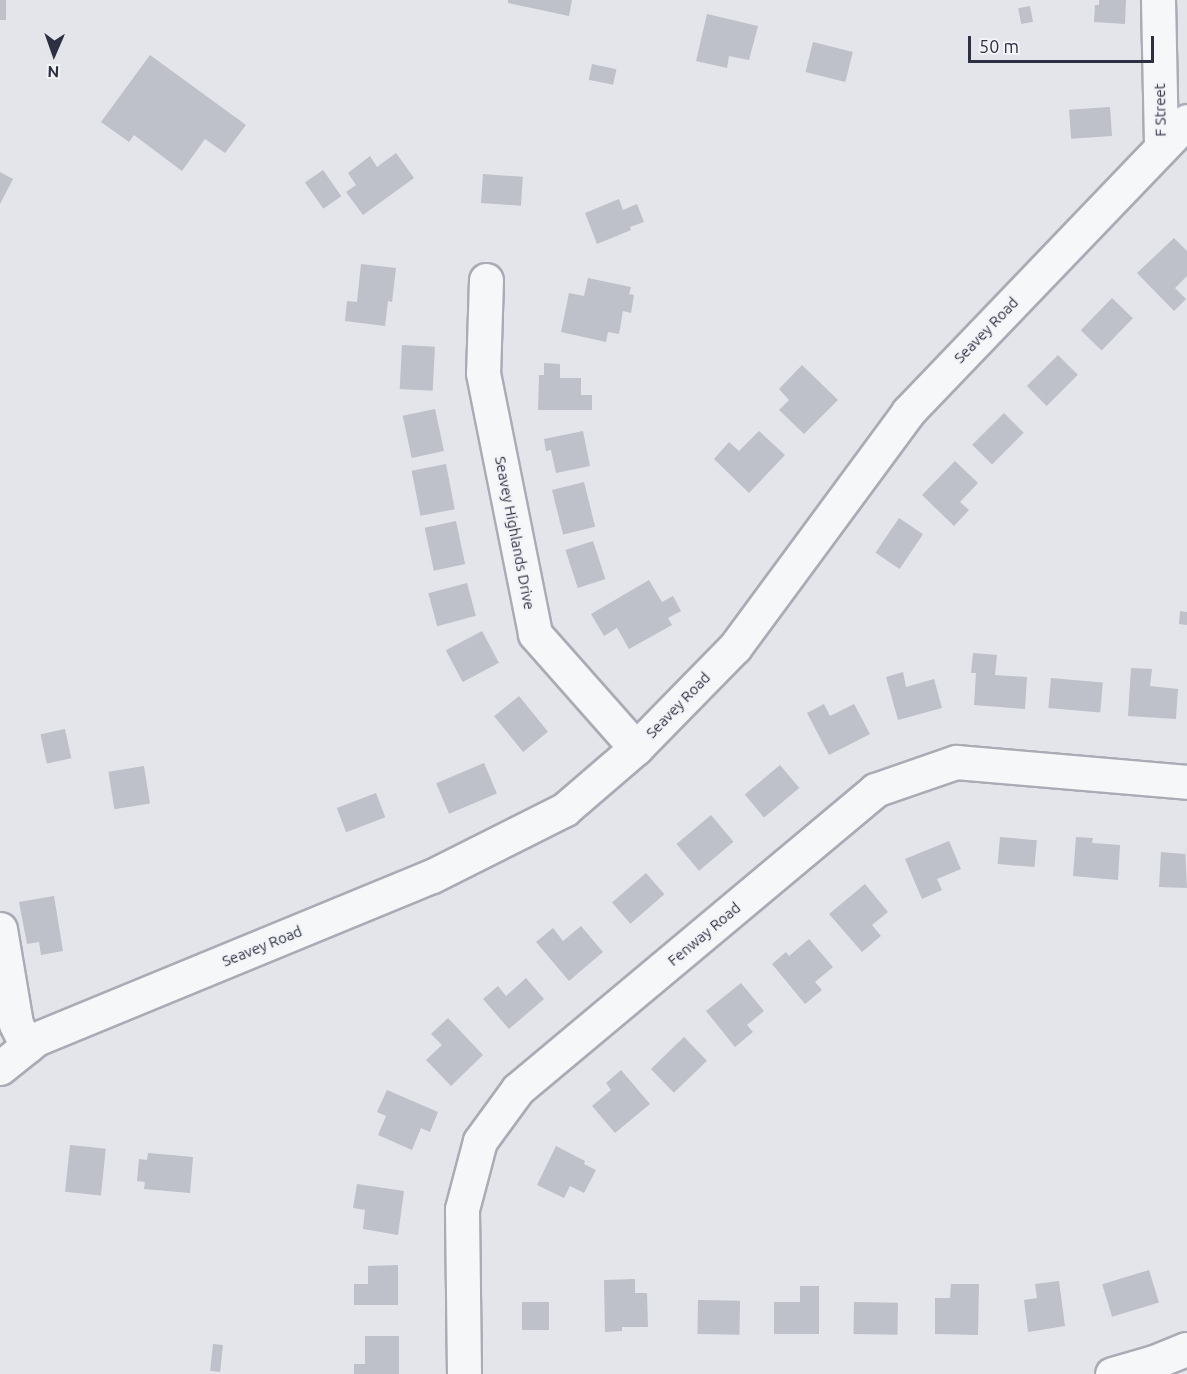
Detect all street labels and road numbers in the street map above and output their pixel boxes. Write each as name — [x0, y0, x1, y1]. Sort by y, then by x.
street label: F Street — [1151, 83, 1169, 137]
street label: Seavey Road — [950, 293, 1022, 367]
street label: Seavey Highlands Drive — [491, 455, 539, 611]
street label: Seavey Road — [642, 668, 714, 742]
street label: Fenway Road — [664, 898, 744, 970]
street label: Seavey Road — [219, 922, 305, 970]

